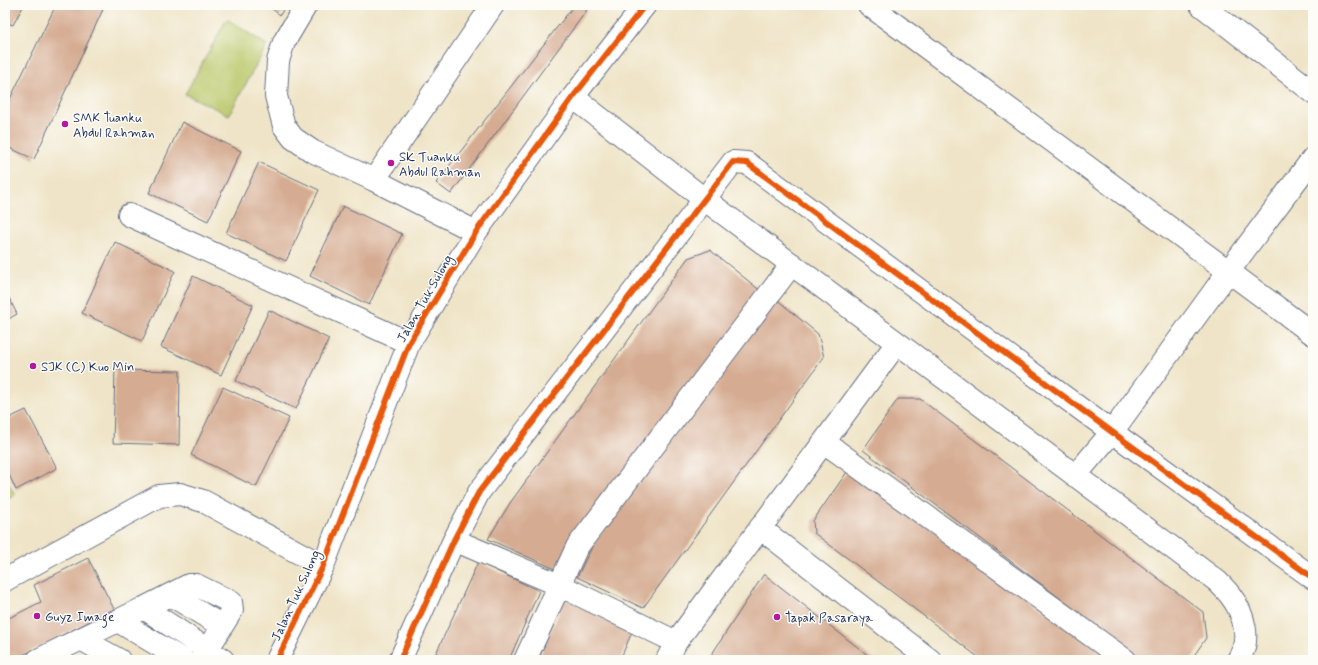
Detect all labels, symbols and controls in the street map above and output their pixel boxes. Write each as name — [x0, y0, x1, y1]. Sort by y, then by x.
place label: SMK Tuanku Abdul Rahman — [73, 110, 155, 142]
marker: SMK Tuanku Abdul Rahman — [60, 119, 70, 129]
place label: SK Tuanku Abdul Rahman — [399, 149, 481, 181]
marker: SK Tuanku Abdul Rahman — [386, 158, 396, 168]
street label: Jalan Tuk Sulong — [393, 252, 458, 346]
place label: SJK (C) Kuo Min — [41, 359, 134, 376]
marker: SJK (C) Kuo Min — [28, 361, 38, 371]
street label: Jalan Tuk Sulong — [268, 547, 326, 644]
place label: Guyz Image — [45, 609, 114, 628]
place label: Tapak Pasaraya — [785, 610, 873, 627]
marker: Guyz Image — [32, 611, 42, 621]
marker: Tapak Pasaraya — [772, 612, 782, 622]

